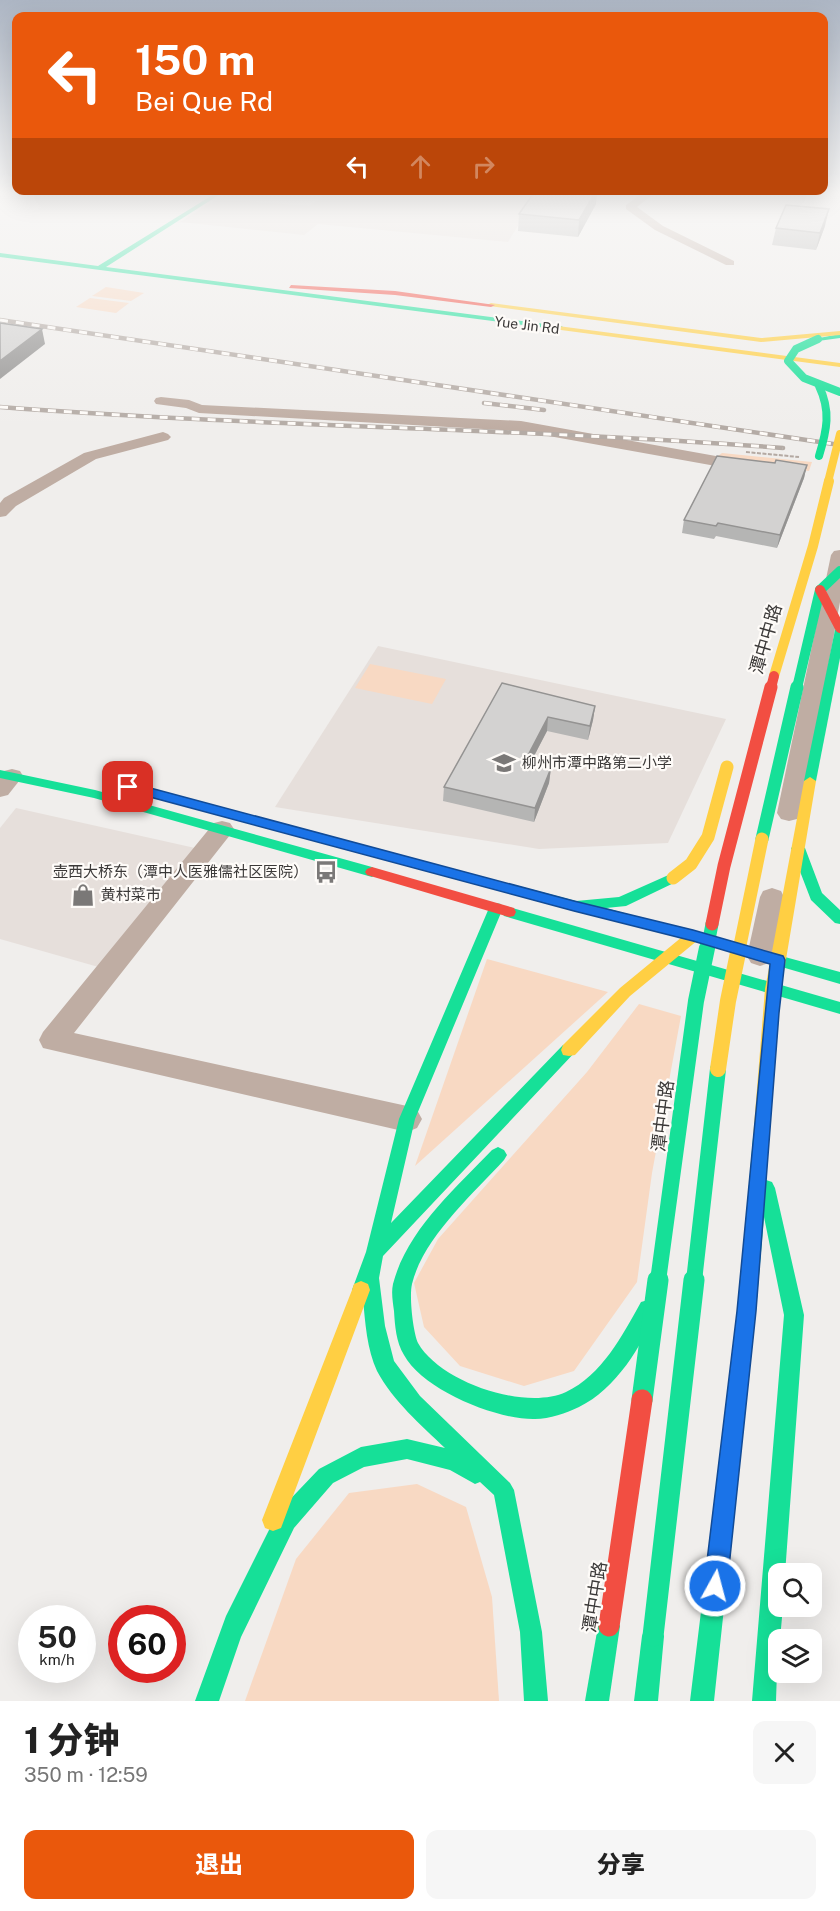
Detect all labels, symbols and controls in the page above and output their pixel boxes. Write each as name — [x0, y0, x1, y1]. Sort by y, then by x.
text: 150 m — [135, 35, 255, 84]
icon: left — [36, 36, 114, 114]
text: Bei Que Rd — [135, 85, 273, 117]
icon: left — [341, 150, 374, 183]
icon: ahead — [404, 150, 437, 183]
icon: right — [467, 150, 500, 183]
street label: Yue Jin Rd — [494, 313, 560, 337]
street label: 潭中中路 — [746, 601, 786, 676]
school or university icon: 柳州市潭中路第二小学 — [491, 750, 517, 776]
place label: 柳州市潭中路第二小学 — [522, 754, 672, 771]
pin — [102, 761, 153, 812]
icon: arrive — [111, 770, 144, 803]
bus stop icon: 壶西大桥东（潭中人医雅儒社区医院） — [313, 859, 339, 885]
place label: 壶西大桥东（潭中人医雅儒社区医院） — [53, 863, 308, 880]
shop icon: 黄村菜市 — [70, 882, 96, 908]
place label: 黄村菜市 — [101, 886, 161, 903]
street label: 潭中中路 — [648, 1079, 677, 1153]
position arrow — [683, 1554, 747, 1618]
street label: 潭中中路 — [579, 1560, 611, 1634]
map controls — [768, 1563, 822, 1683]
button: search — [768, 1563, 822, 1617]
speed limit sign: 60 — [108, 1605, 186, 1683]
text: 50 — [37, 1619, 77, 1655]
button: layers — [768, 1629, 822, 1683]
text: km/h — [39, 1651, 75, 1668]
text: 1 分钟 — [24, 1719, 120, 1761]
button: close — [753, 1721, 816, 1784]
text: 350 m · 12:59 — [24, 1763, 148, 1787]
button: 退出 — [24, 1830, 414, 1899]
button: 分享 — [426, 1830, 816, 1899]

